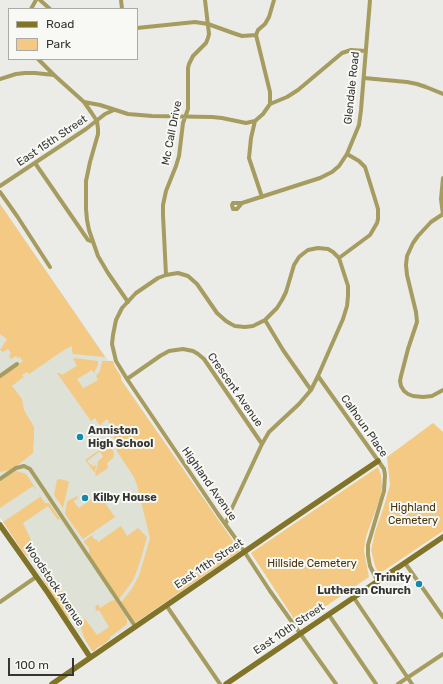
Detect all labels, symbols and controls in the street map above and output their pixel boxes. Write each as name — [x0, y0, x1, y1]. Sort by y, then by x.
legend — [8, 8, 138, 60]
text: Road — [46, 17, 74, 31]
text: Park — [46, 37, 71, 51]
street label: Glendale Road — [342, 51, 362, 125]
street label: Mc Call Drive — [159, 100, 185, 166]
street label: East 15th Street — [14, 113, 90, 169]
street label: Crescent Avenue — [204, 350, 266, 430]
street label: Calhoun Place — [338, 392, 390, 460]
place label: Anniston High School — [88, 424, 153, 450]
marker: Anniston High School — [75, 432, 85, 442]
street label: Highland Avenue — [179, 445, 239, 523]
place label: Kilby House — [93, 491, 157, 505]
marker: Kilby House — [80, 493, 90, 503]
park label: Highland Cemetery — [388, 501, 438, 527]
street label: East 11th Street — [172, 536, 246, 592]
street label: Woodstock Avenue — [21, 541, 87, 629]
park label: Hillside Cemetery — [267, 557, 357, 571]
place label: Trinity Lutheran Church — [317, 571, 411, 597]
marker: Trinity Lutheran Church — [414, 579, 424, 589]
street label: East 10th Street — [251, 600, 327, 658]
scale bar — [10, 650, 76, 676]
text: 100 m — [15, 658, 49, 672]

